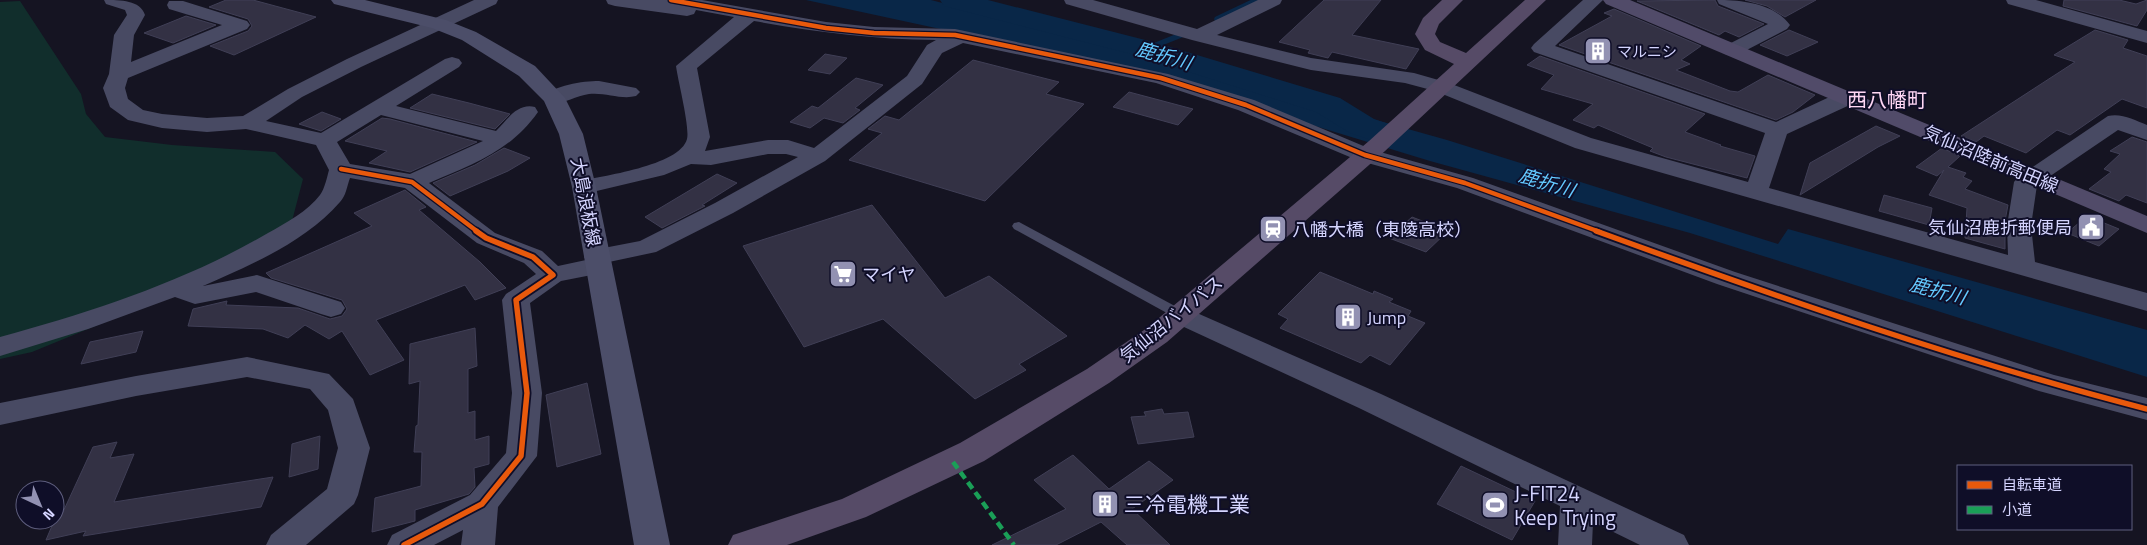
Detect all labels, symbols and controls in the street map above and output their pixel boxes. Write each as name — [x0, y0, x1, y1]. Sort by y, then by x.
water label: 鹿折川 — [1133, 33, 1197, 77]
building icon: マルニシ — [1583, 36, 1613, 66]
place label: マルニシ — [1617, 40, 1677, 63]
district label: 西八幡町 — [1847, 84, 1927, 115]
street label: 気仙沼陸前高田線 — [1919, 118, 2063, 200]
street label: 大島浪板線 — [564, 155, 608, 249]
water label: 鹿折川 — [1515, 160, 1580, 205]
public building icon: 気仙沼鹿折郵便局 — [2076, 212, 2106, 242]
station icon: 八幡大橋（東陵高校） — [1258, 214, 1288, 244]
place label: 気仙沼鹿折郵便局 — [1928, 214, 2072, 241]
place label: 八幡大橋（東陵高校） — [1292, 216, 1472, 243]
supermarket icon: マイヤ — [828, 259, 858, 289]
place label: マイヤ — [862, 261, 915, 288]
street label: 気仙沼バイパス — [1114, 269, 1228, 369]
water label: 鹿折川 — [1907, 269, 1971, 312]
building icon: Jump — [1333, 302, 1363, 332]
place label: Jump — [1367, 304, 1406, 331]
legend — [1957, 465, 2132, 530]
text: 自転車道 — [2002, 473, 2062, 496]
place label: J-FIT24 Keep Trying — [1514, 477, 1616, 533]
north arrow — [15, 480, 65, 530]
place label: 三冷電機工業 — [1124, 488, 1250, 520]
building icon: 三冷電機工業 — [1090, 489, 1120, 519]
sports icon: J-FIT24 Keep Trying — [1480, 490, 1510, 520]
text: 小道 — [2002, 498, 2032, 521]
text: N — [39, 504, 60, 526]

